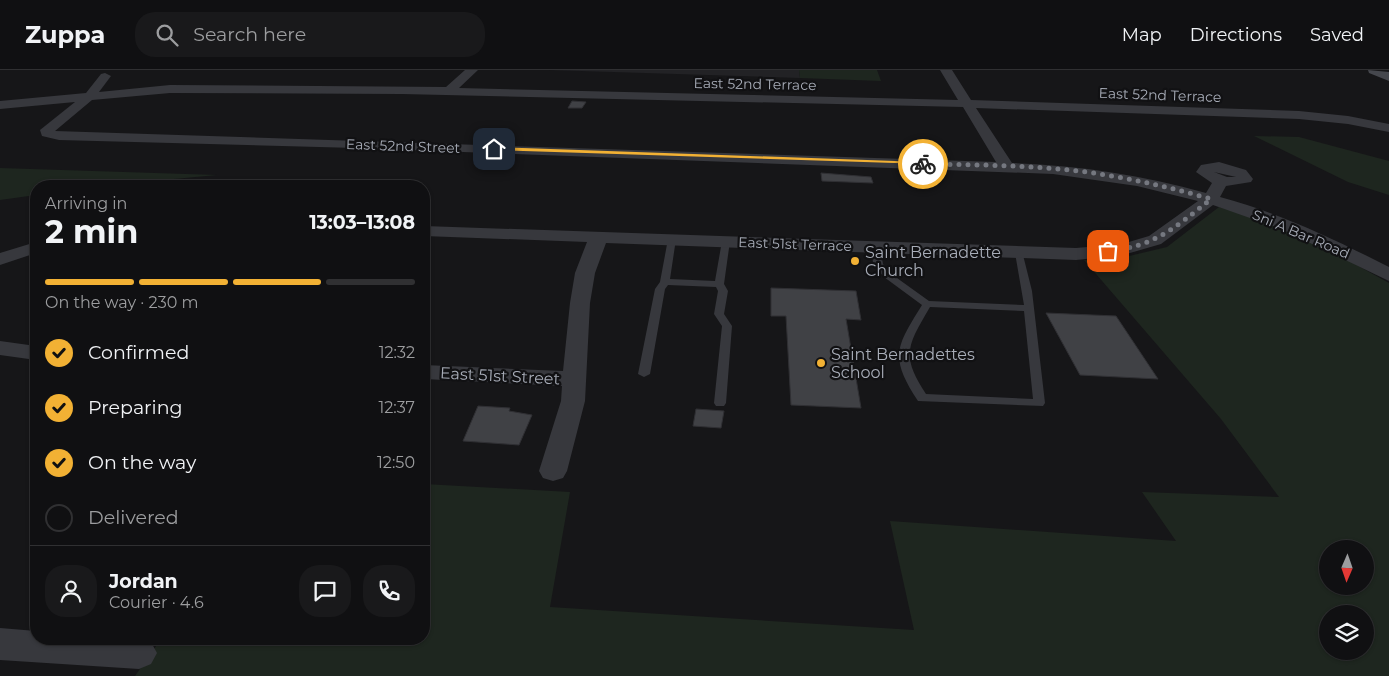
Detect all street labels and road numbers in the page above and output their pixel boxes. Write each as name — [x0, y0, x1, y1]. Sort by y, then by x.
street label: East 52nd Terrace — [693, 74, 817, 94]
street label: East 52nd Terrace — [1098, 84, 1222, 106]
street label: East 52nd Street — [345, 135, 461, 157]
street label: Sni A Bar Road — [1250, 205, 1352, 263]
street label: East 51st Terrace — [738, 233, 852, 255]
street label: East 51st Street — [439, 363, 561, 389]

